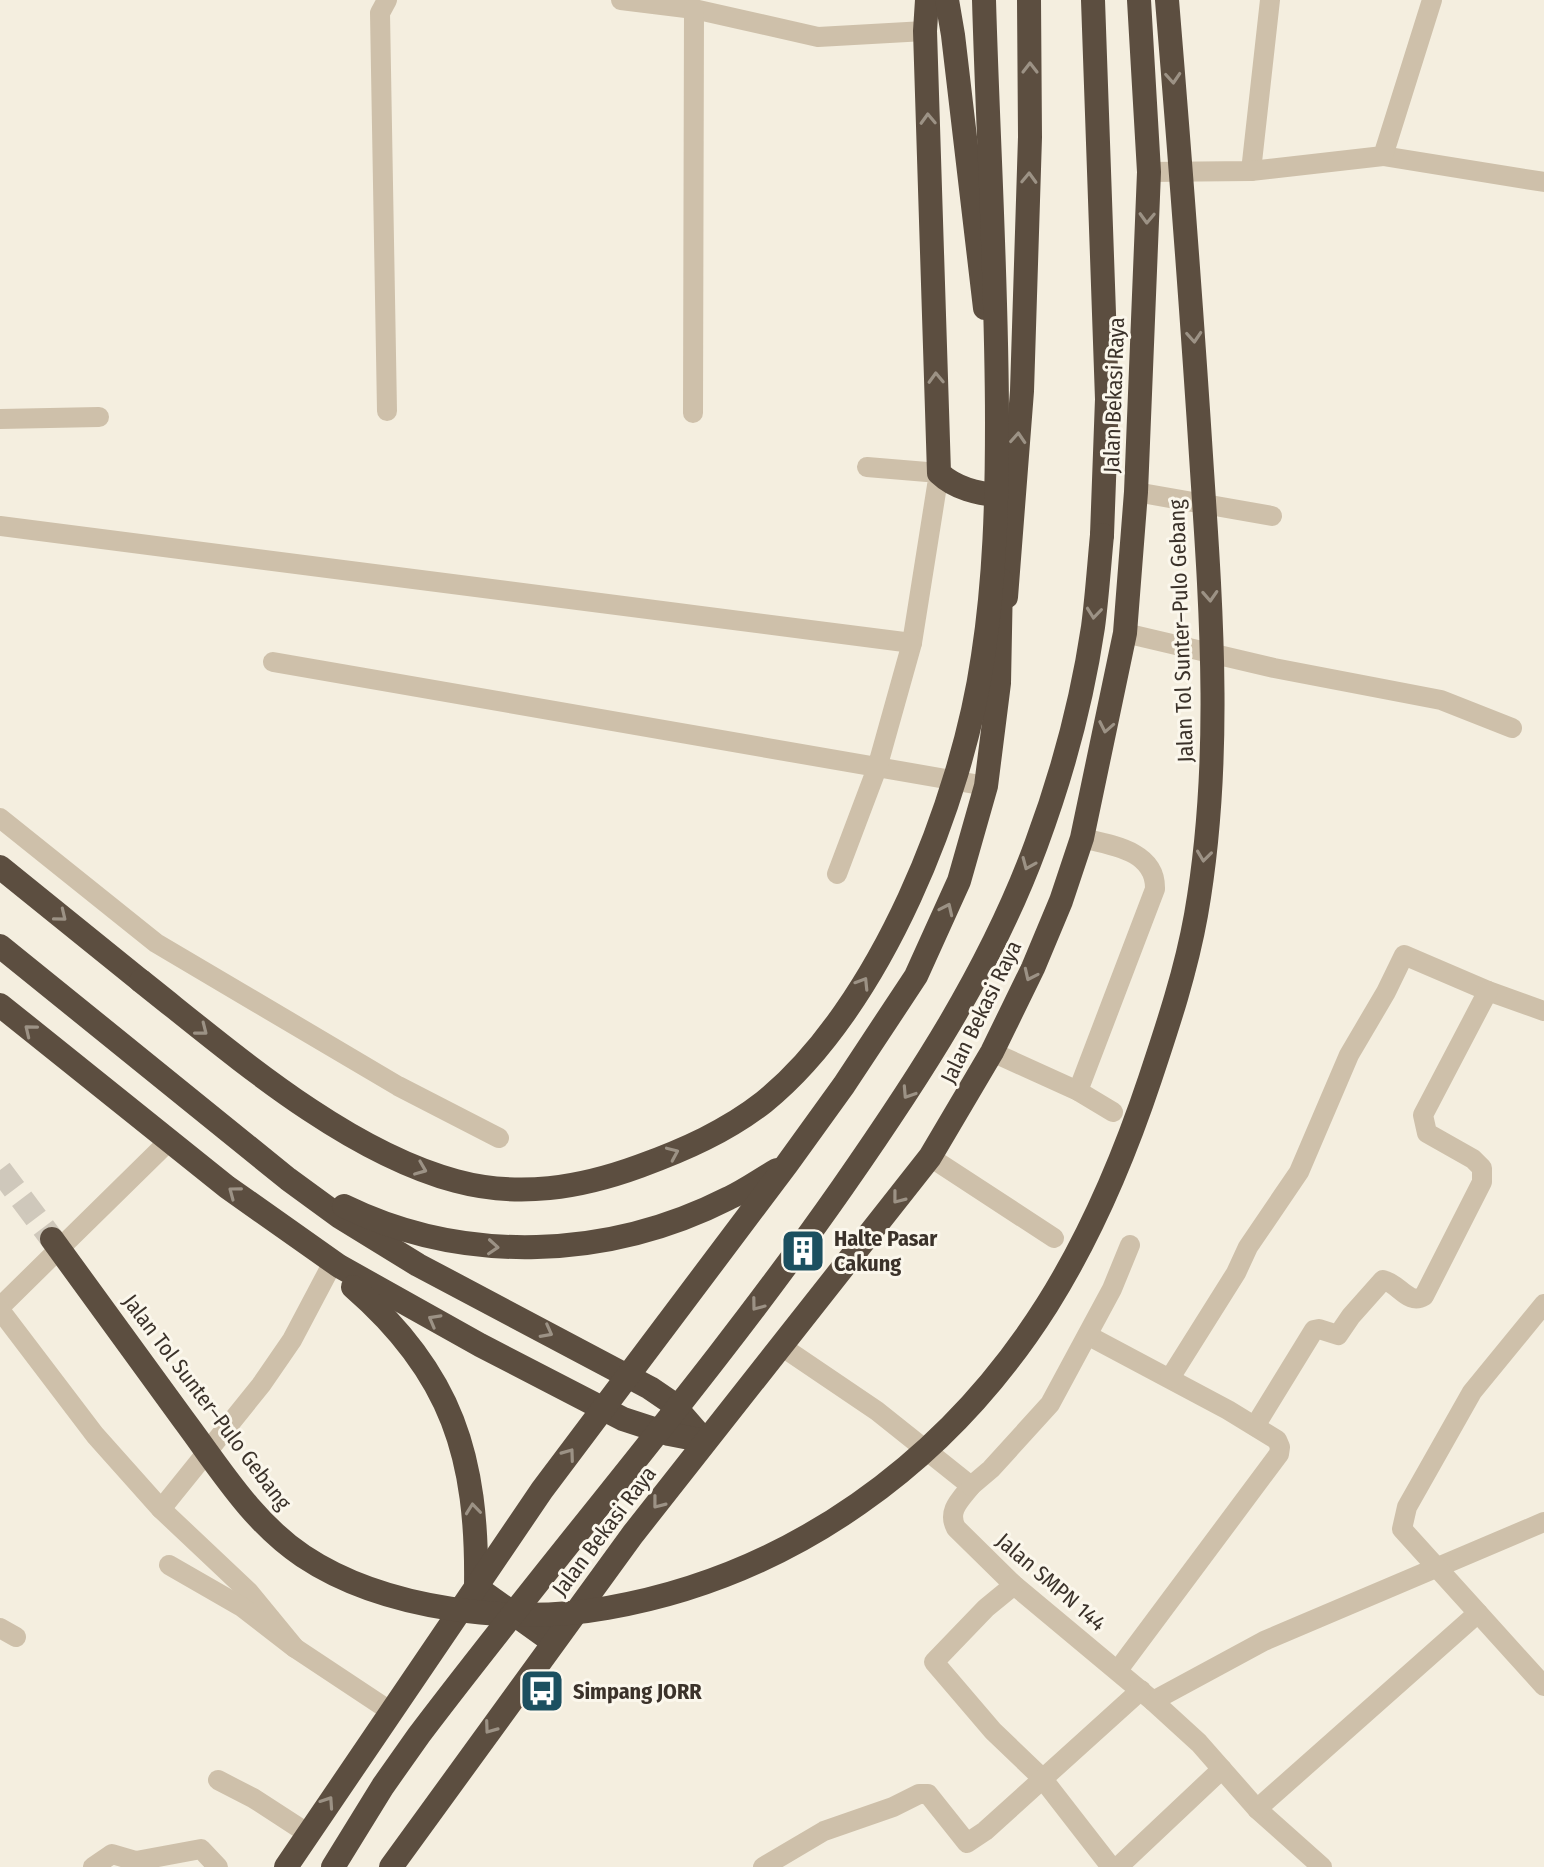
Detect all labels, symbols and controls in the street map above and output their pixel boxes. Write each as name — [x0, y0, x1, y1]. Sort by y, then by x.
one-way arrow — [1021, 61, 1039, 74]
one-way arrow — [1164, 72, 1181, 85]
one-way arrow — [919, 112, 937, 125]
one-way arrow — [1020, 171, 1037, 184]
one-way arrow — [1139, 212, 1156, 225]
street label: Jalan Bekasi Raya — [1098, 317, 1130, 473]
one-way arrow — [1185, 331, 1202, 344]
one-way arrow — [927, 371, 944, 384]
one-way arrow — [1009, 431, 1026, 444]
street label: Jalan Tol Sunter–Pulo Gebang — [1163, 498, 1199, 763]
one-way arrow — [1201, 590, 1218, 603]
one-way arrow — [1086, 607, 1103, 620]
one-way arrow — [1099, 720, 1116, 734]
one-way arrow — [1196, 850, 1213, 863]
one-way arrow — [1022, 856, 1038, 870]
one-way arrow — [937, 902, 953, 917]
one-way arrow — [52, 907, 67, 921]
street label: Jalan Bekasi Raya — [935, 936, 1027, 1088]
one-way arrow — [1024, 966, 1040, 981]
one-way arrow — [853, 978, 868, 992]
one-way arrow — [193, 1020, 207, 1035]
one-way arrow — [25, 1025, 39, 1040]
one-way arrow — [902, 1085, 917, 1099]
one-way arrow — [665, 1147, 679, 1163]
one-way arrow — [413, 1159, 427, 1176]
one-way arrow — [228, 1187, 243, 1201]
one-way arrow — [893, 1189, 907, 1204]
place label: Halte Pasar Cakung — [834, 1225, 938, 1277]
building icon: Halte Pasar Cakung — [779, 1227, 827, 1275]
one-way arrow — [487, 1238, 500, 1255]
street label: Jalan Tol Sunter–Pulo Gebang — [117, 1289, 297, 1516]
one-way arrow — [752, 1296, 766, 1311]
one-way arrow — [428, 1314, 443, 1330]
one-way arrow — [538, 1323, 553, 1338]
one-way arrow — [559, 1448, 573, 1462]
street label: Jalan Bekasi Raya — [546, 1461, 662, 1601]
one-way arrow — [653, 1494, 667, 1509]
one-way arrow — [465, 1502, 482, 1515]
street label: Jalan SMPN 144 — [991, 1527, 1111, 1637]
bus stop icon: Simpang JORR — [518, 1667, 566, 1715]
place label: Simpang JORR — [573, 1678, 702, 1705]
one-way arrow — [485, 1719, 500, 1734]
one-way arrow — [319, 1796, 334, 1810]

